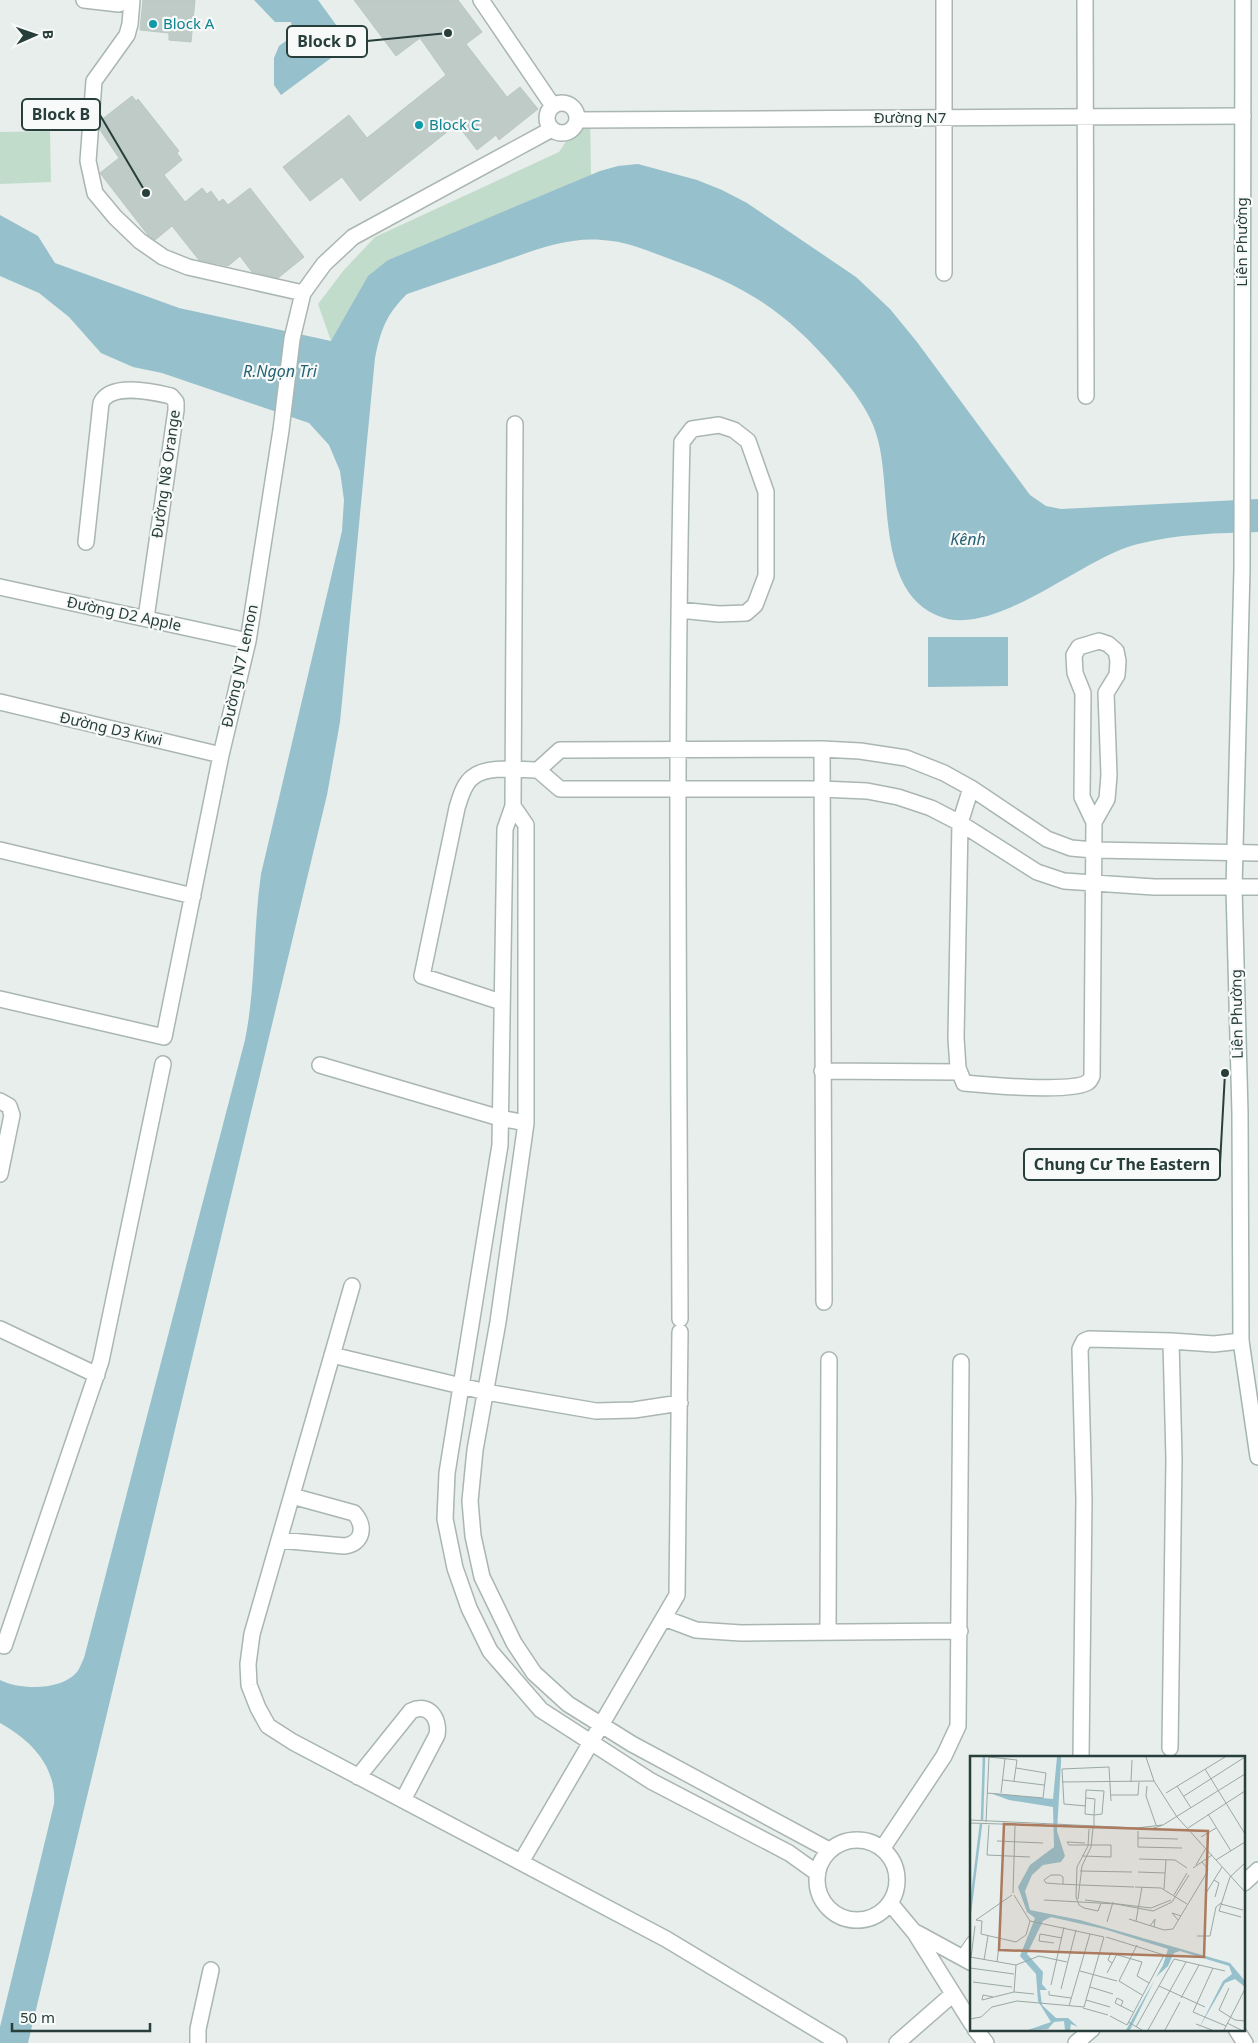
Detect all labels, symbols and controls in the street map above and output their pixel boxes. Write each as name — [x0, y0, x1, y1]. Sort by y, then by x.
north arrow — [10, 10, 60, 60]
place label: Block A — [163, 13, 215, 33]
marker: Block A — [147, 18, 159, 30]
callout: Block D — [287, 26, 367, 57]
text: B — [39, 30, 58, 40]
text: Block D — [297, 30, 357, 52]
callout: Block B — [22, 99, 100, 130]
text: Block B — [32, 103, 90, 125]
street label: Đường N7 — [874, 107, 946, 127]
place label: Block C — [429, 114, 481, 134]
marker: Block C — [413, 119, 425, 131]
street label: Liên Phường — [1231, 197, 1251, 287]
water label: R.Ngọn Tri — [243, 360, 318, 382]
street label: Đường N8 Orange — [146, 408, 184, 539]
water label: Kênh — [950, 528, 986, 550]
street label: Đường D2 Apple — [65, 591, 183, 635]
street label: Đường N7 Lemon — [216, 602, 262, 729]
street label: Đường D3 Kiwi — [58, 706, 165, 750]
street label: Liên Phường — [1225, 969, 1247, 1059]
callout: Chung Cư The Eastern — [1024, 1149, 1220, 1180]
text: Chung Cư The Eastern — [1034, 1153, 1210, 1175]
inset map — [970, 1756, 1246, 2030]
scale bar — [12, 2000, 150, 2032]
text: 50 m — [20, 2007, 55, 2027]

